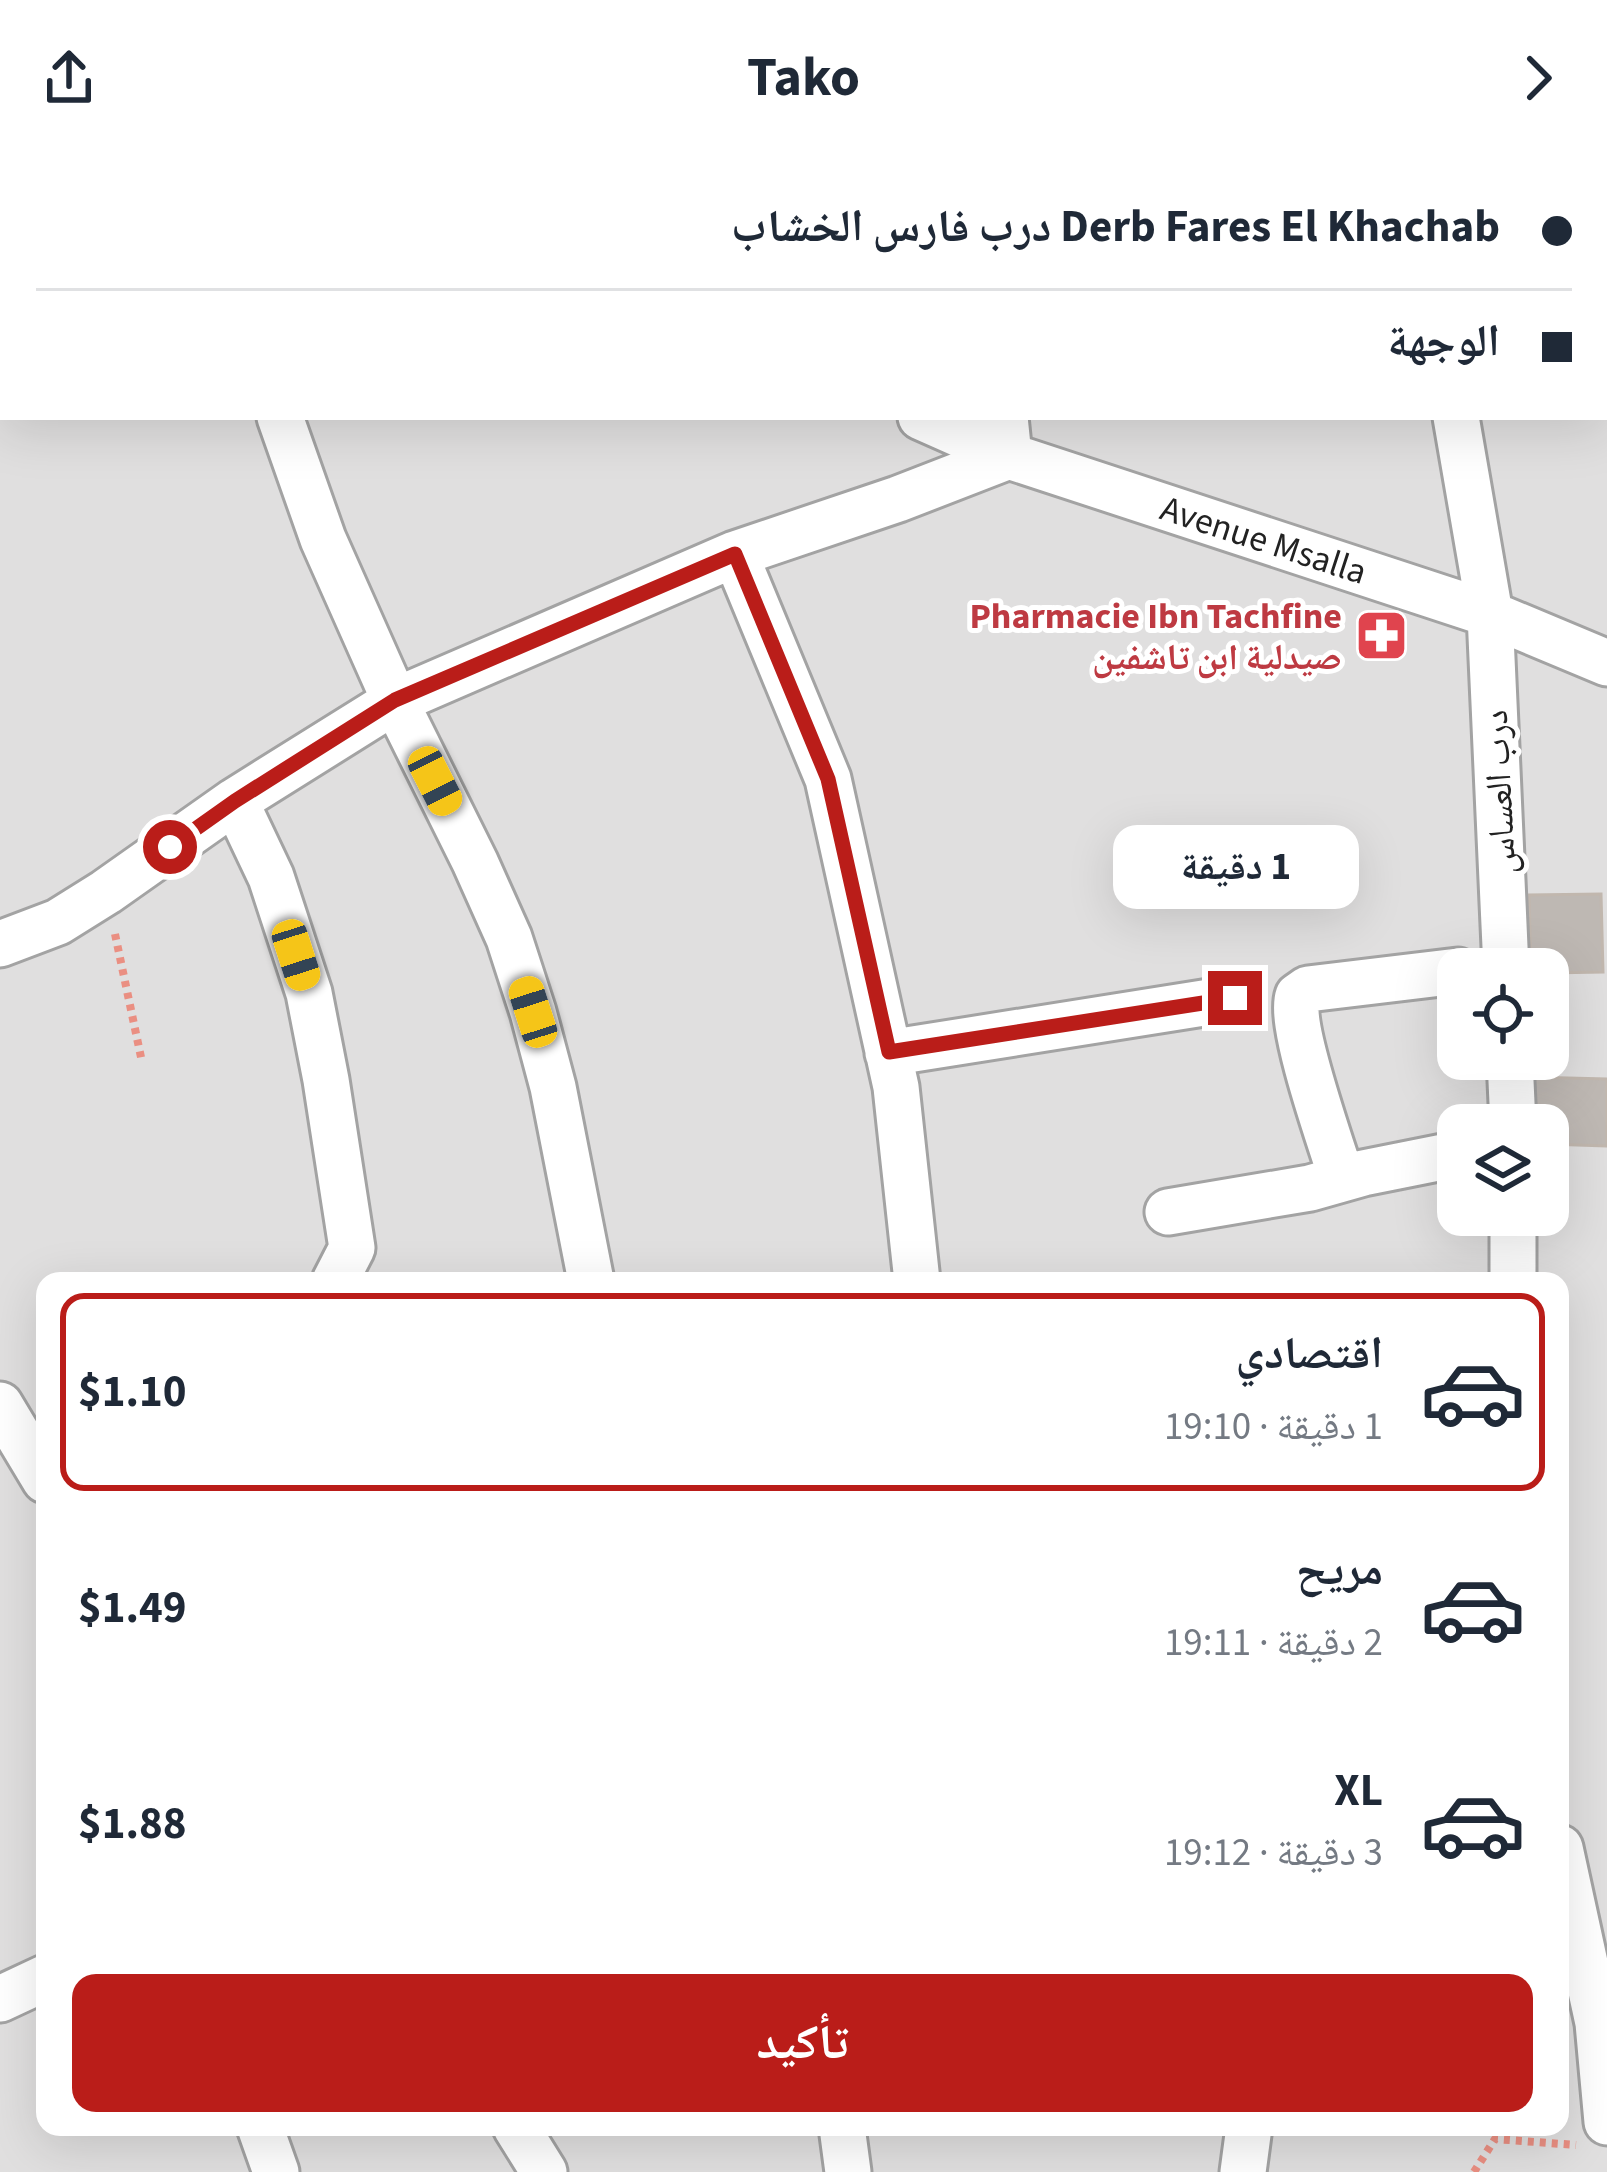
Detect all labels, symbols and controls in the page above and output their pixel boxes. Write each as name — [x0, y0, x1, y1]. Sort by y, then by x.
text: Tako — [747, 40, 860, 117]
icon: share — [36, 45, 102, 111]
icon: forward — [1505, 45, 1571, 111]
text: Derb Fares El Khachab درب فارس الخشاب — [731, 195, 1500, 259]
text: الوجهة — [1387, 310, 1500, 374]
street label: Avenue Msalla — [1154, 483, 1373, 598]
place label: Pharmacie Ibn Tachfine صيدلية ابن تاشفين — [969, 591, 1342, 683]
pharmacy icon: Pharmacie Ibn Tachfine صيدلية ابن تاشفين — [1353, 608, 1409, 664]
street label: درب العساس — [1470, 709, 1529, 875]
car — [403, 741, 467, 821]
route start — [143, 820, 197, 874]
callout: 1 دقيقة — [1112, 824, 1358, 908]
text: 1 دقيقة — [1181, 839, 1291, 895]
car — [268, 915, 324, 995]
map controls — [1437, 948, 1569, 1236]
button: locate — [1437, 948, 1569, 1080]
route end — [1208, 971, 1262, 1025]
car — [505, 972, 561, 1052]
button: layers — [1437, 1104, 1569, 1236]
text: اقتصادي — [1236, 1322, 1383, 1386]
icon: car — [1419, 1338, 1527, 1446]
text: $1.10 — [78, 1360, 187, 1424]
text: 1 دقيقة · 19:10 — [1164, 1399, 1383, 1455]
text: مريح — [1296, 1538, 1383, 1602]
icon: car — [1419, 1554, 1527, 1662]
text: $1.49 — [78, 1576, 187, 1640]
text: 2 دقيقة · 19:11 — [1164, 1615, 1383, 1671]
text: XL — [1334, 1759, 1383, 1823]
icon: car — [1419, 1770, 1527, 1878]
text: $1.88 — [78, 1792, 187, 1856]
text: 3 دقيقة · 19:12 — [1164, 1825, 1383, 1881]
button: تأكيد — [72, 1974, 1533, 2112]

